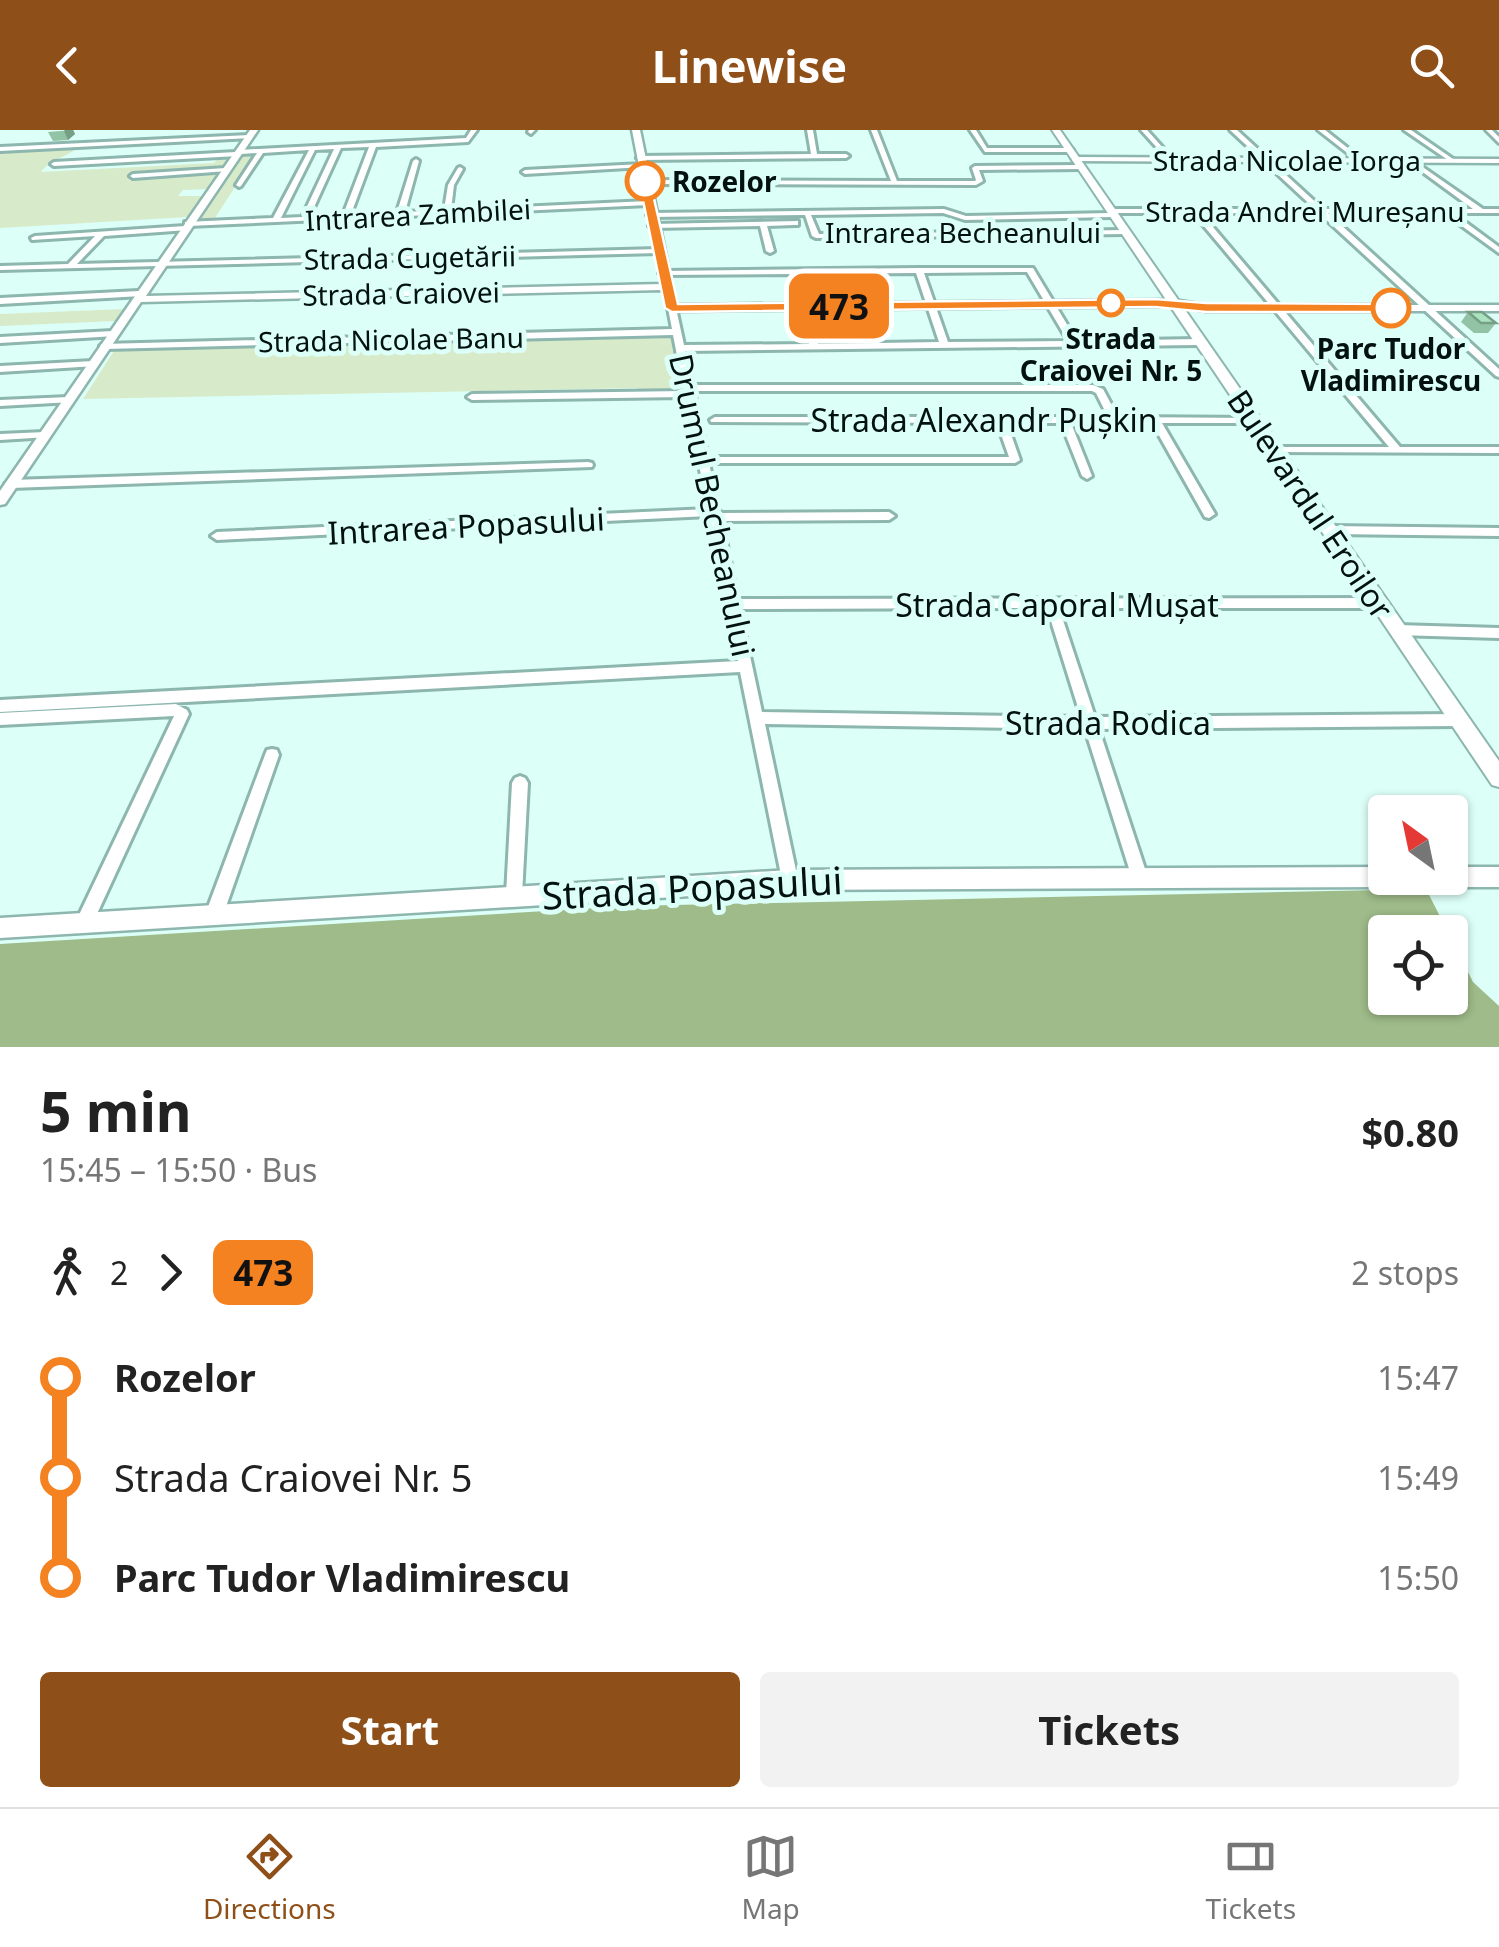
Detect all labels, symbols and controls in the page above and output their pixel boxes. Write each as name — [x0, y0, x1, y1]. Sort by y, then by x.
text: Linewise — [652, 35, 847, 96]
icon: back — [40, 38, 95, 93]
icon: search — [1404, 38, 1459, 93]
street label: Strada Nicolae Iorga — [1153, 141, 1421, 179]
marker: Rozelor — [626, 162, 664, 200]
place label: Rozelor — [672, 162, 777, 200]
street label: Intrarea Zambilei — [304, 189, 532, 239]
street label: Strada Andrei Mureșanu — [1145, 192, 1465, 230]
street label: Intrarea Becheanului — [825, 213, 1101, 251]
street label: Strada Cugetării — [304, 236, 516, 278]
street label: Strada Craiovei — [302, 272, 500, 314]
line badge: 473 — [782, 274, 896, 338]
text: 473 — [809, 283, 869, 330]
marker: Parc Tudor Vladimirescu — [1372, 289, 1410, 327]
marker: Strada Craiovei Nr. 5 — [1098, 290, 1124, 316]
street label: Strada Nicolae Banu — [258, 318, 524, 360]
place label: Strada Craiovei Nr. 5 — [1020, 319, 1202, 389]
place label: Parc Tudor Vladimirescu — [1301, 329, 1481, 399]
street label: Drumul Becheanului — [660, 350, 766, 660]
street label: Bulevardul Eroilor — [1218, 381, 1404, 627]
street label: Strada Alexandr Pușkin — [810, 398, 1158, 441]
street label: Intrarea Popasului — [326, 496, 606, 554]
street label: Strada Caporal Mușat — [895, 583, 1219, 626]
street label: Strada Rodica — [1005, 701, 1211, 744]
north arrow — [1368, 795, 1468, 895]
map controls — [1368, 795, 1468, 1015]
street label: Strada Popasului — [540, 853, 844, 921]
button: locate — [1368, 915, 1468, 1015]
text: 5 min — [40, 1073, 192, 1148]
text: $0.80 — [1361, 1106, 1459, 1158]
text: 15:45 – 15:50 · Bus — [40, 1148, 317, 1191]
icon: walk — [40, 1245, 95, 1300]
icon: forward — [143, 1245, 198, 1300]
text: 473 — [233, 1249, 293, 1296]
text: 2 — [110, 1251, 128, 1294]
text: 2 stops — [1351, 1251, 1459, 1294]
text: Rozelor — [114, 1351, 256, 1403]
text: 15:47 — [1377, 1356, 1459, 1399]
text: Strada Craiovei Nr. 5 — [114, 1451, 472, 1503]
text: 15:49 — [1377, 1456, 1459, 1499]
text: Parc Tudor Vladimirescu — [114, 1551, 570, 1603]
text: 15:50 — [1377, 1556, 1459, 1599]
button: Start — [40, 1672, 740, 1787]
button: Tickets — [760, 1672, 1459, 1787]
tab: Directions — [203, 1829, 336, 1927]
tab: Map — [742, 1829, 800, 1927]
tab: Tickets — [1206, 1829, 1296, 1927]

